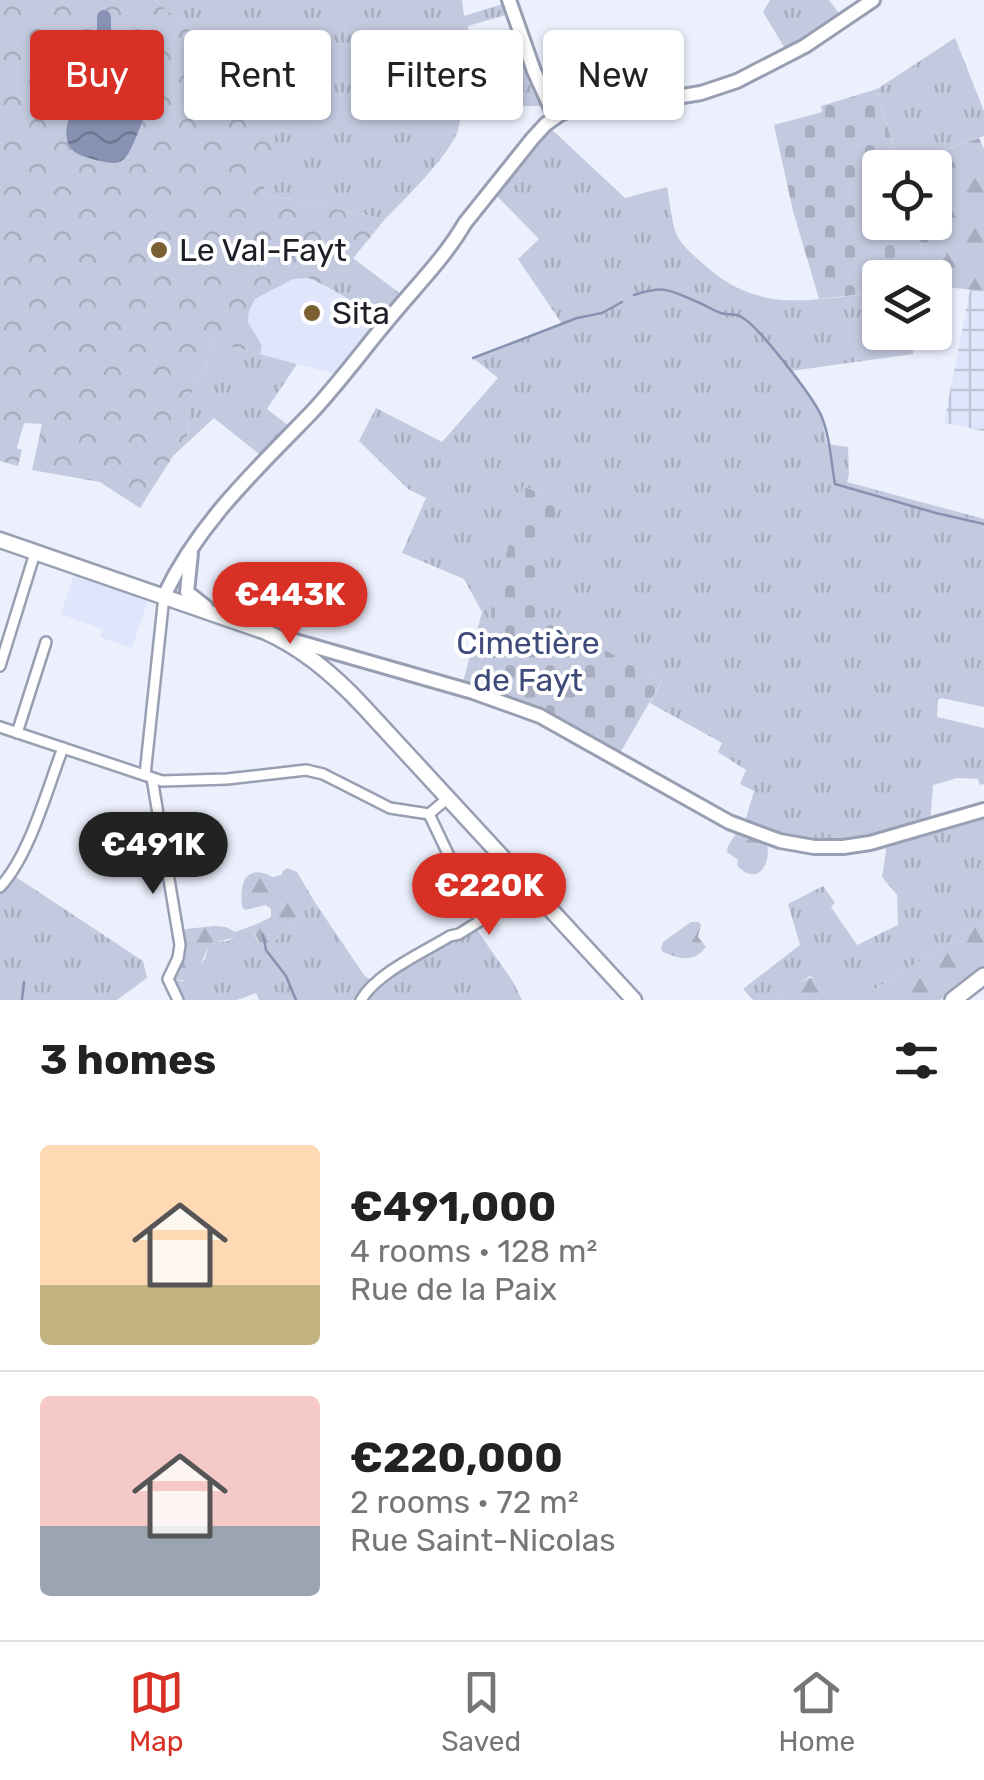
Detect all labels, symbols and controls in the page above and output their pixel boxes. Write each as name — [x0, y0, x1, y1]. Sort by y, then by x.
chip: Buy — [30, 30, 164, 120]
chip: Rent — [184, 30, 331, 120]
chip: Filters — [351, 30, 523, 120]
chip: New — [543, 30, 684, 120]
map controls — [862, 150, 952, 350]
button: locate — [862, 150, 952, 240]
place label: Le Val-Fayt — [179, 231, 347, 269]
marker: Le Val-Fayt — [148, 239, 170, 261]
button: layers — [862, 260, 952, 350]
place label: Sita — [332, 294, 390, 332]
marker: Sita — [301, 302, 323, 324]
pin: €443K — [220, 562, 360, 647]
text: €443K — [234, 575, 346, 613]
park label: Cimetière de Fayt — [456, 624, 600, 699]
pin: €491K — [83, 812, 223, 897]
text: €491K — [101, 825, 205, 863]
pin: €220K — [419, 853, 559, 938]
text: €220K — [434, 866, 544, 904]
icon: filters — [889, 1033, 944, 1088]
text: 3 homes — [40, 1035, 216, 1085]
text: €491,000 — [350, 1182, 556, 1232]
icon: home — [120, 1185, 240, 1305]
text: 4 rooms · 128 m² — [350, 1232, 597, 1270]
text: Rue de la Paix — [350, 1270, 557, 1308]
text: €220,000 — [350, 1433, 563, 1483]
icon: home — [120, 1436, 240, 1556]
text: 2 rooms · 72 m² — [350, 1483, 579, 1521]
text: Rue Saint-Nicolas — [350, 1521, 616, 1559]
tab: Map — [129, 1665, 184, 1758]
tab: Saved — [441, 1665, 521, 1758]
tab: Home — [779, 1665, 855, 1758]

